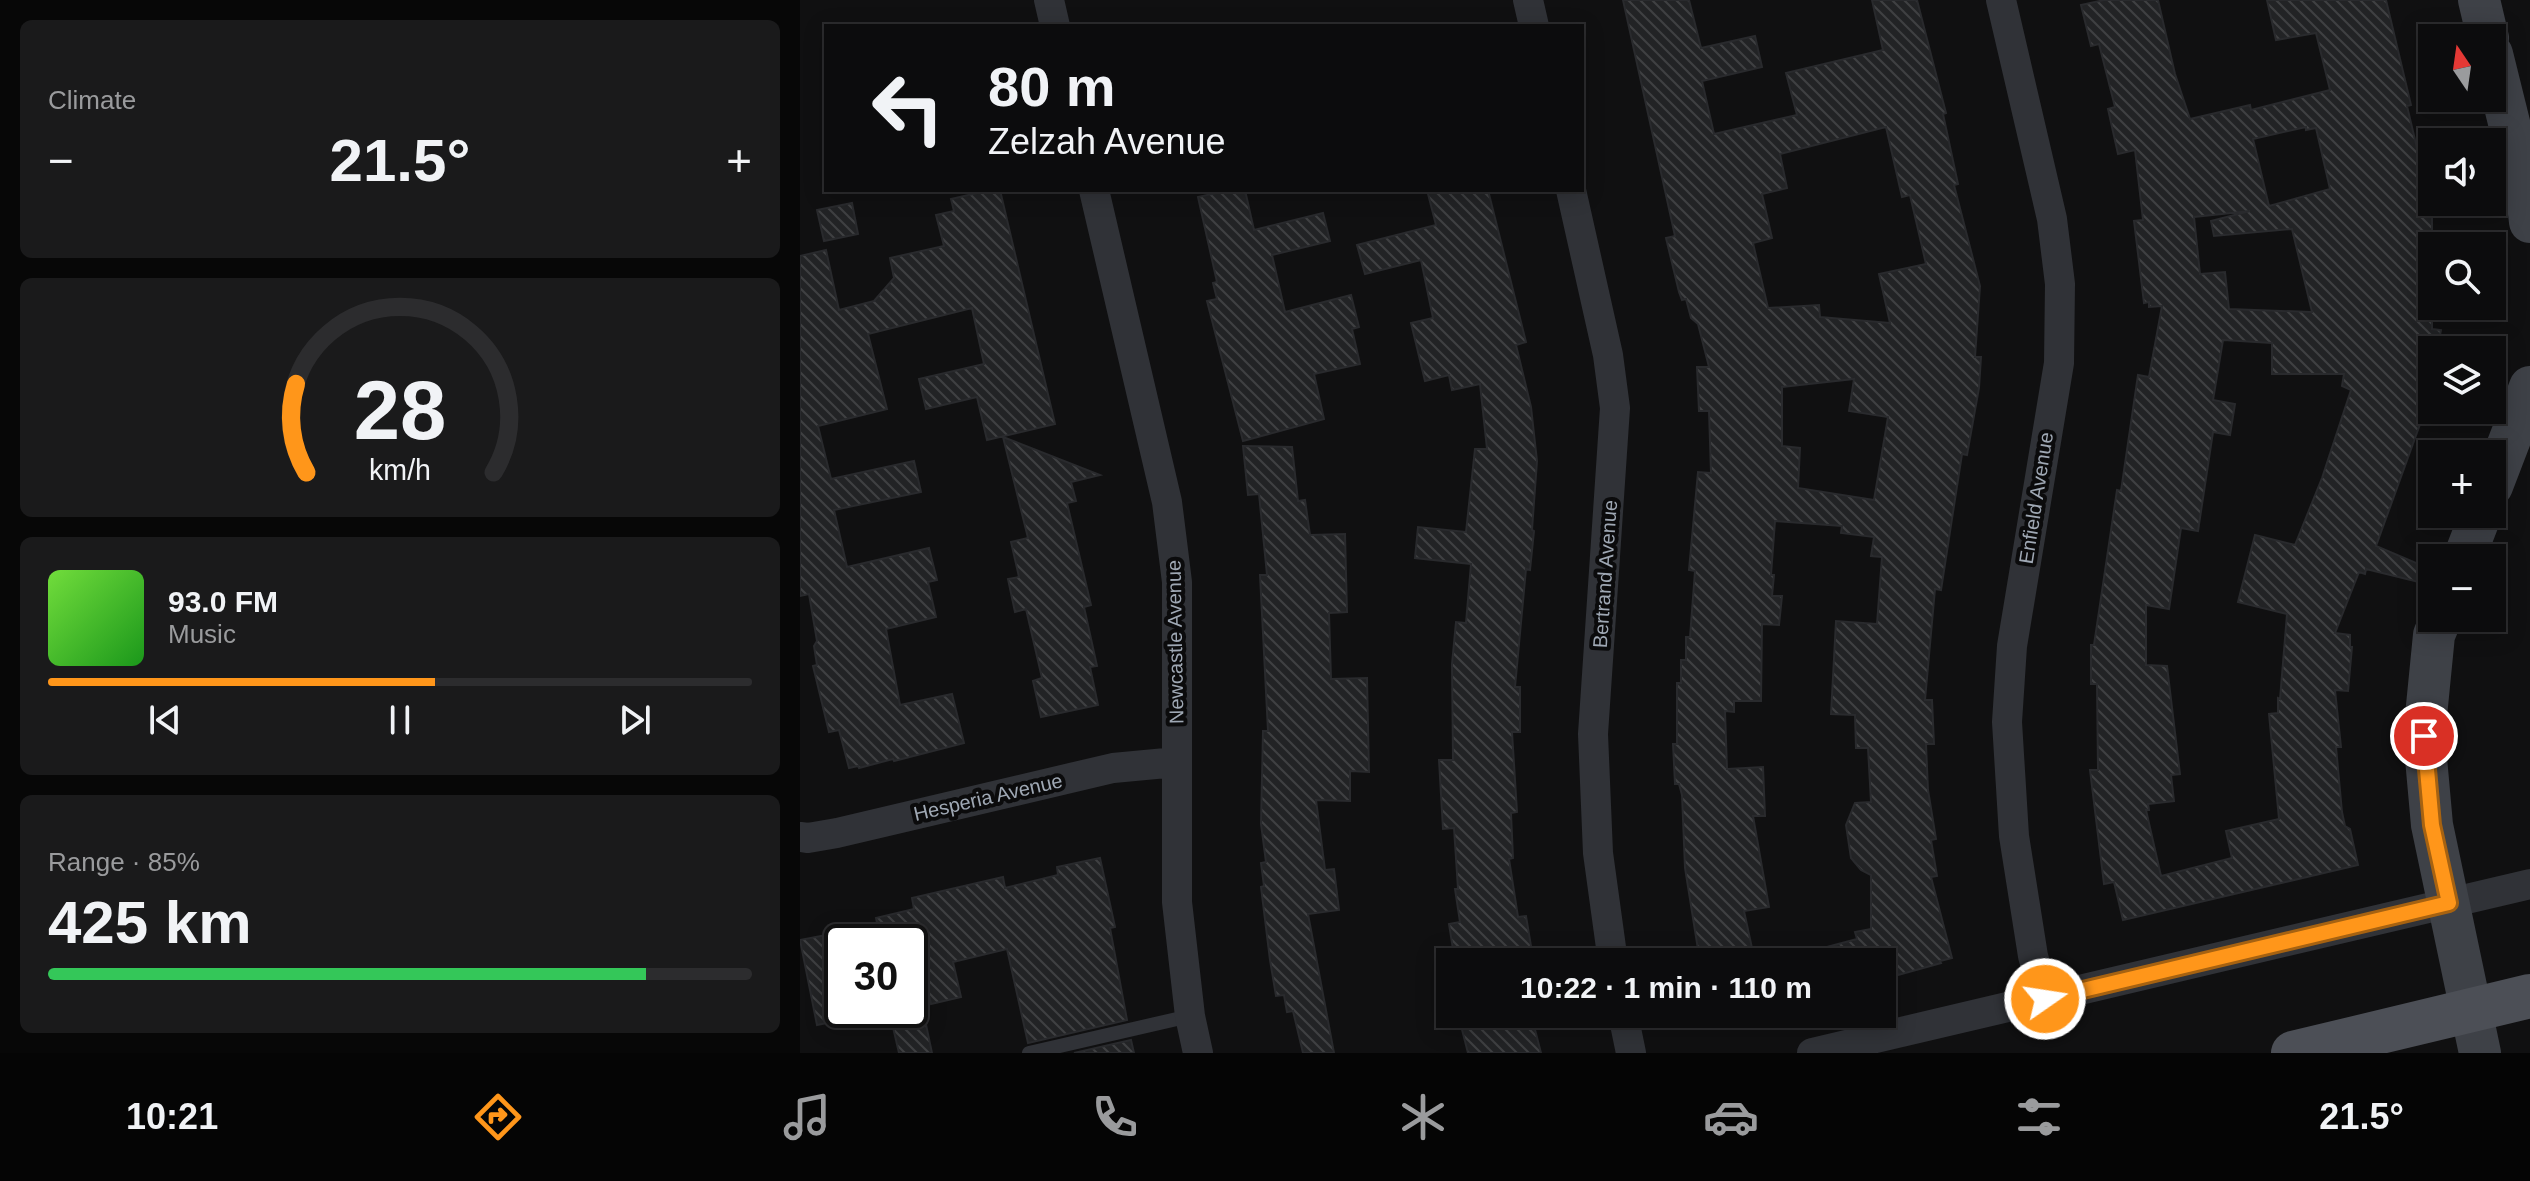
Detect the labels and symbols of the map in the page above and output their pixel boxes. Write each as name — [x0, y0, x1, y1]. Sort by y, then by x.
north arrow — [2418, 24, 2506, 112]
street label: Enfield Avenue — [2015, 431, 2057, 565]
street label: Bertrand Avenue — [1589, 499, 1621, 649]
street label: Newcastle Avenue — [1163, 560, 1187, 724]
pin — [2390, 702, 2458, 770]
street label: Hesperia Avenue — [911, 769, 1065, 825]
speed limit sign: 30 — [824, 924, 928, 1028]
position arrow — [2003, 957, 2087, 1041]

